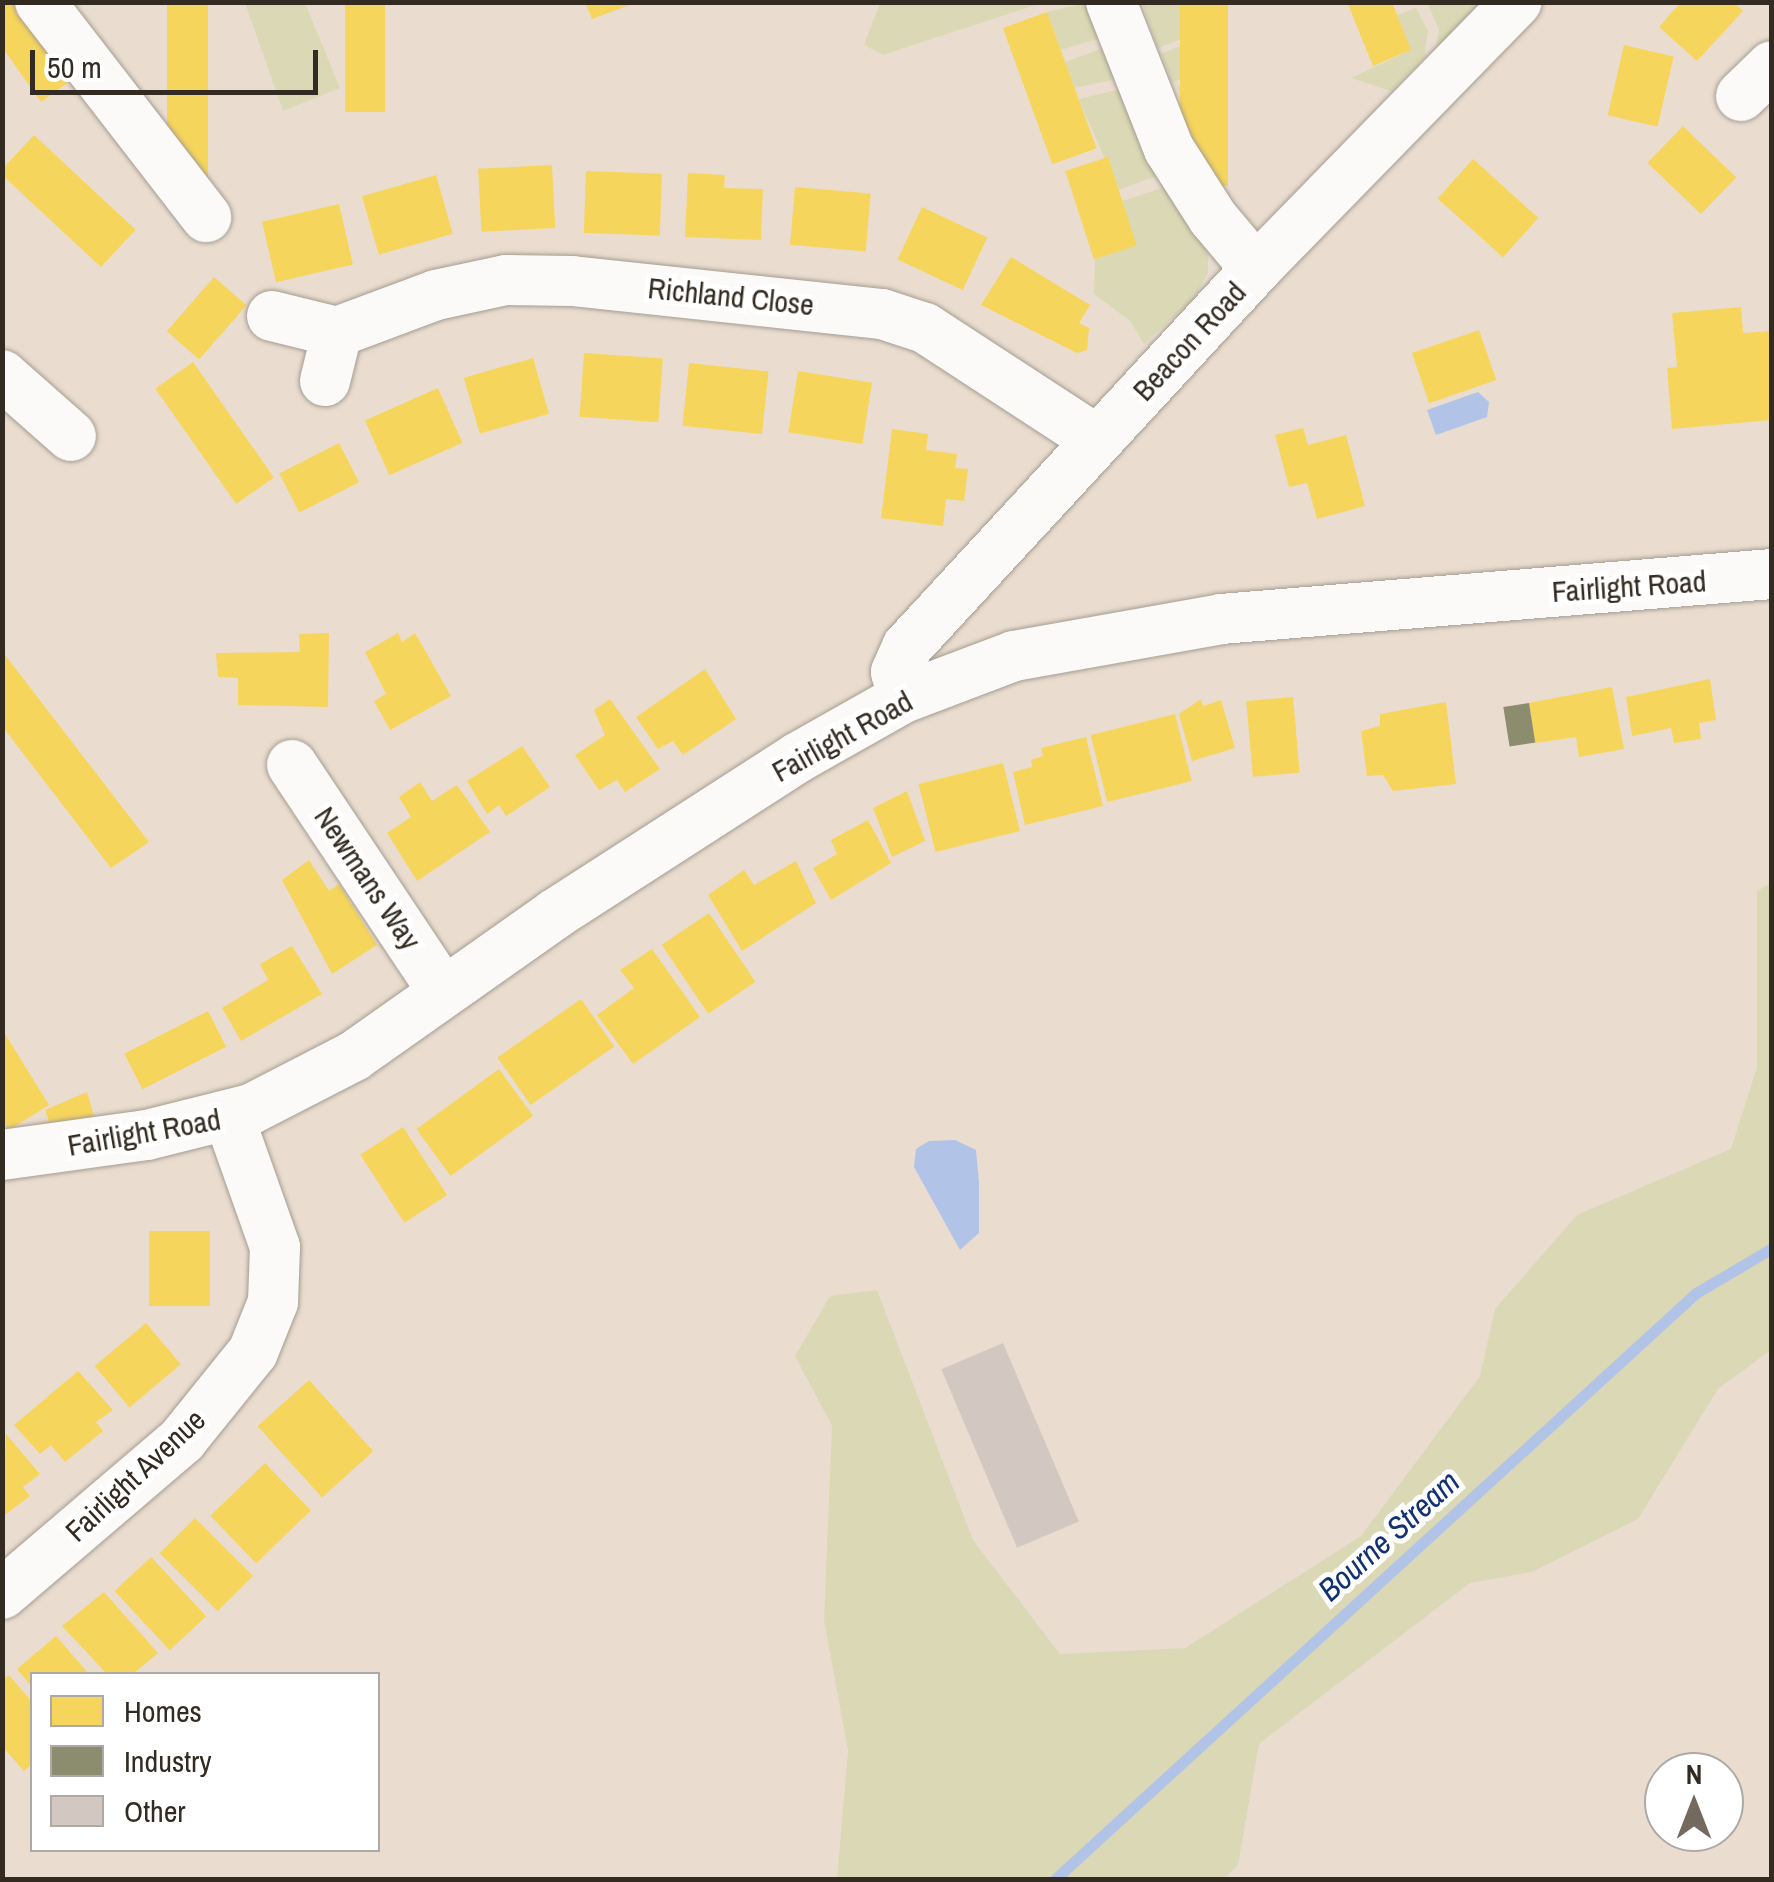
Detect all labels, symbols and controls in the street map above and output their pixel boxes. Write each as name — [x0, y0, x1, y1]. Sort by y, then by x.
scale bar — [35, 30, 322, 92]
text: 50 m — [47, 47, 102, 87]
street label: Richland Close — [646, 269, 816, 323]
street label: Beacon Road — [1125, 274, 1253, 408]
street label: Fairlight Road — [1551, 563, 1707, 609]
street label: Fairlight Road — [766, 683, 918, 789]
street label: Newmans Way — [307, 800, 429, 956]
street label: Fairlight Road — [65, 1101, 223, 1163]
street label: Fairlight Avenue — [57, 1401, 213, 1549]
water label: Bourne Stream — [1311, 1463, 1467, 1609]
legend — [30, 1672, 380, 1852]
text: Homes — [124, 1691, 202, 1731]
text: Industry — [124, 1741, 212, 1781]
north arrow — [1644, 1752, 1744, 1852]
text: N — [1686, 1755, 1702, 1793]
text: Other — [124, 1791, 186, 1831]

